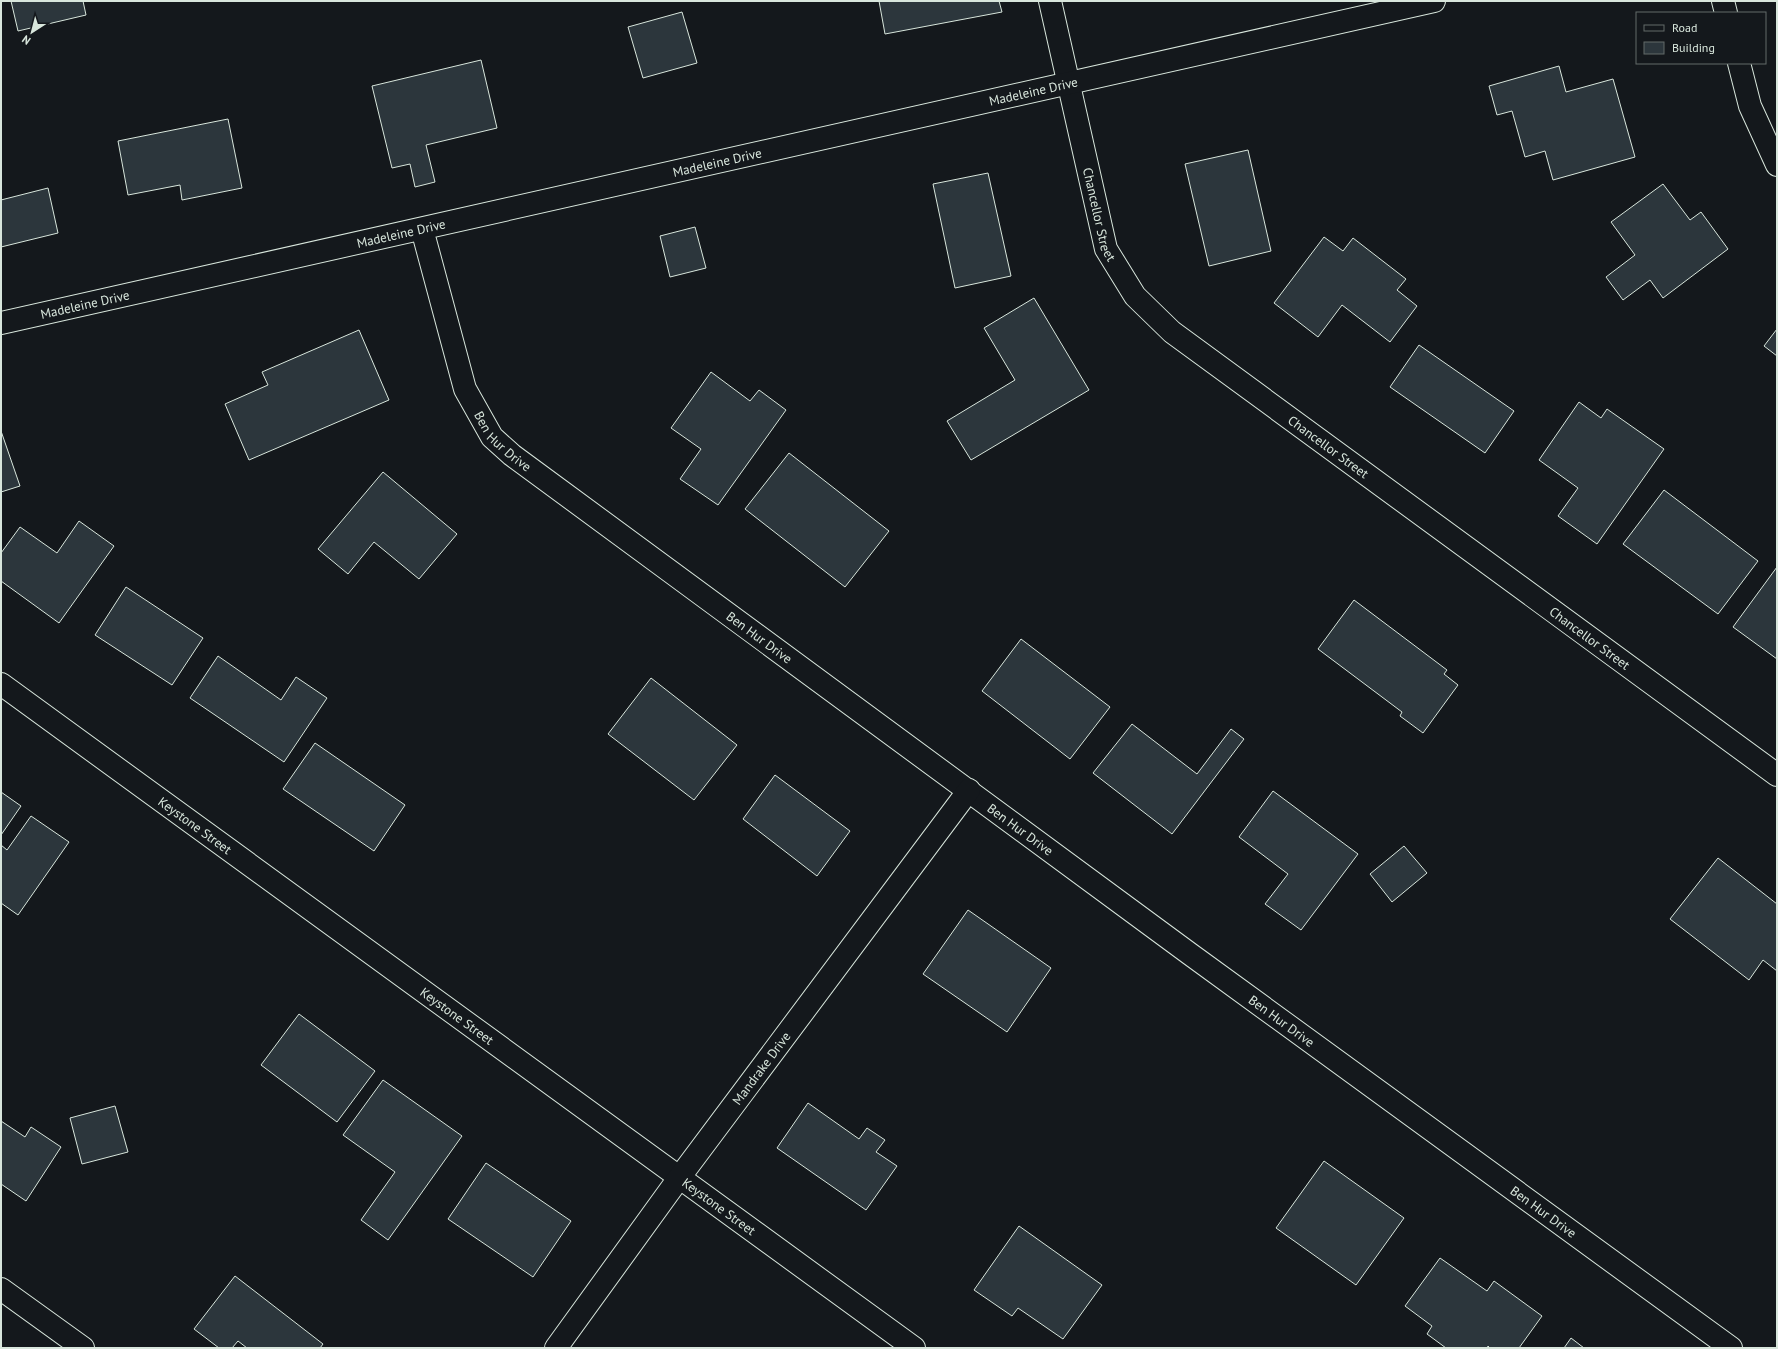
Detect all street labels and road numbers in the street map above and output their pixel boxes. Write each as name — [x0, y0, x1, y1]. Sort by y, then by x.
street label: Madeleine Drive — [987, 73, 1079, 109]
street label: Madeleine Drive — [671, 144, 763, 180]
street label: Chancellor Street — [1079, 166, 1120, 265]
street label: Madeleine Drive — [355, 215, 447, 251]
street label: Madeleine Drive — [39, 286, 131, 322]
street label: Ben Hur Drive — [471, 408, 535, 475]
street label: Chancellor Street — [1285, 411, 1373, 482]
street label: Chancellor Street — [1546, 603, 1634, 674]
street label: Ben Hur Drive — [723, 607, 796, 667]
street label: Keystone Street — [155, 793, 236, 858]
street label: Ben Hur Drive — [984, 799, 1057, 859]
street label: Keystone Street — [417, 983, 498, 1048]
street label: Ben Hur Drive — [1245, 991, 1318, 1051]
street label: Mandrake Drive — [728, 1028, 794, 1108]
street label: Keystone Street — [679, 1174, 760, 1239]
street label: Ben Hur Drive — [1507, 1182, 1580, 1241]

